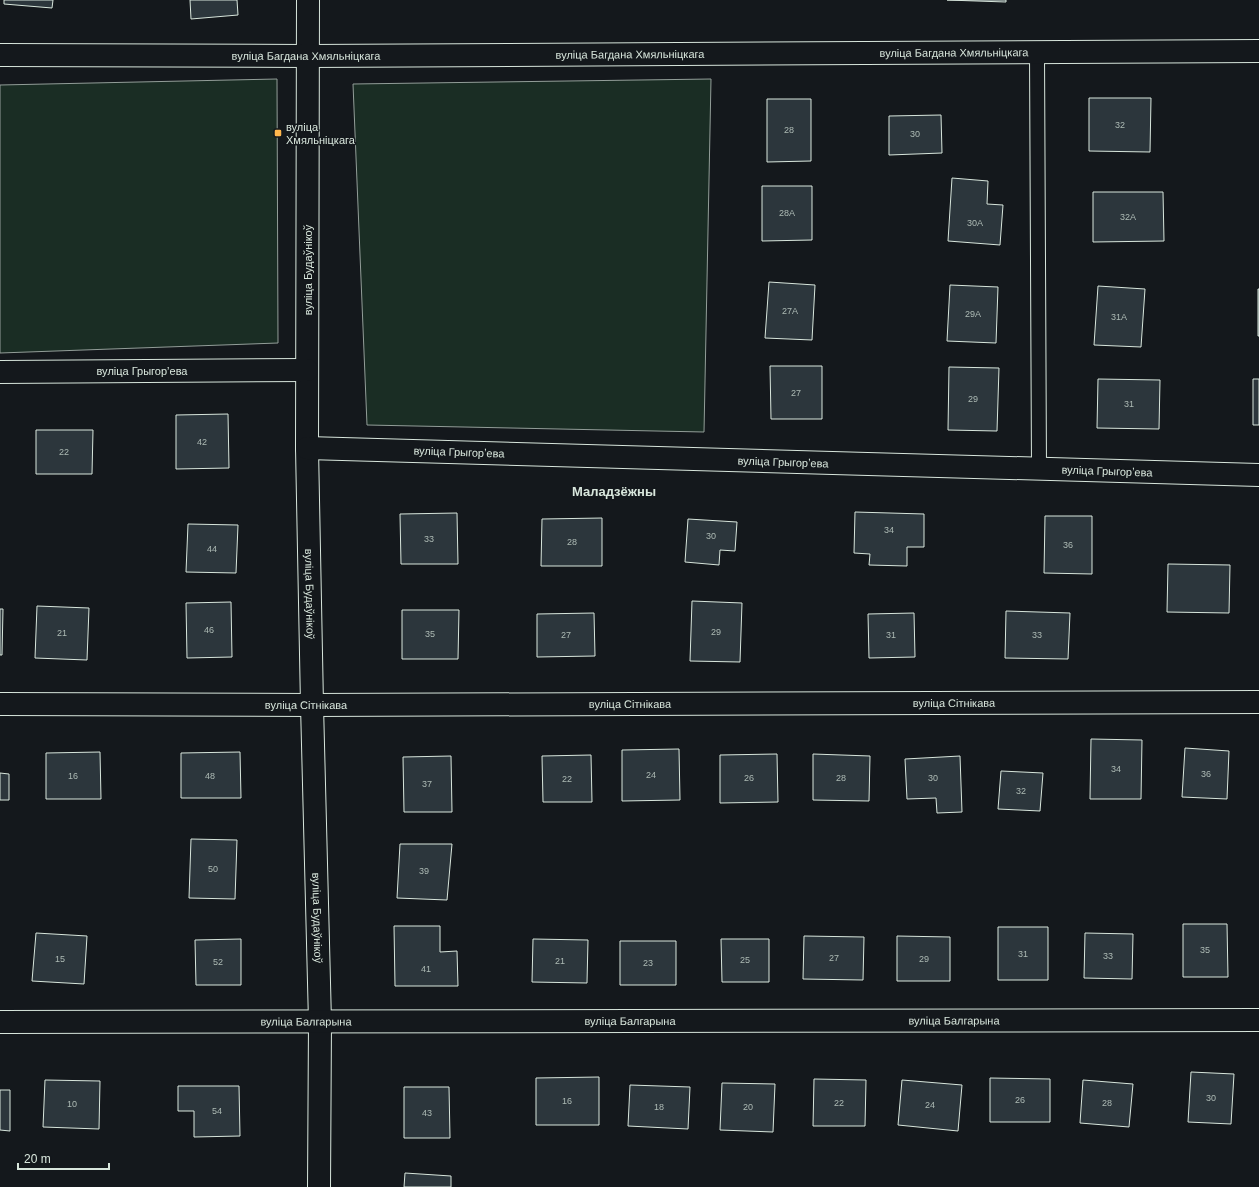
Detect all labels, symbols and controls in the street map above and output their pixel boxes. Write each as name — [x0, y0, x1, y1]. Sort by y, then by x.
street label: вуліца Багдана Хмяльніцкага — [880, 46, 1029, 59]
street label: вуліца Багдана Хмяльніцкага — [556, 48, 705, 61]
street label: вуліца Багдана Хмяльніцкага — [232, 50, 381, 62]
house number: 32 — [1115, 120, 1125, 130]
place label: вуліца Хмяльніцкага — [286, 121, 356, 146]
house number: 28 — [784, 125, 794, 135]
marker: вуліца Хмяльніцкага — [273, 128, 283, 138]
house number: 30 — [910, 129, 920, 139]
house number: 28А — [779, 208, 795, 218]
house number: 32А — [1120, 212, 1136, 222]
house number: 30А — [967, 218, 983, 228]
street label: вуліца Будаўнікоў — [302, 224, 314, 315]
house number: 27А — [782, 306, 798, 316]
house number: 29А — [965, 309, 981, 319]
house number: 31А — [1111, 312, 1127, 322]
street label: вуліца Грыгорʼева — [97, 365, 188, 377]
house number: 27 — [791, 388, 801, 398]
house number: 29 — [968, 394, 978, 404]
house number: 31 — [1124, 399, 1134, 409]
house number: 42 — [197, 437, 207, 447]
street label: вуліца Грыгорʼева — [413, 444, 506, 460]
house number: 22 — [59, 447, 69, 457]
street label: вуліца Грыгорʼева — [737, 454, 830, 470]
street label: вуліца Грыгорʼева — [1061, 463, 1154, 479]
district label: Маладзёжны — [572, 484, 656, 499]
house number: 34 — [884, 525, 894, 535]
house number: 30 — [706, 531, 716, 541]
house number: 33 — [424, 534, 434, 544]
house number: 28 — [567, 537, 577, 547]
house number: 36 — [1063, 540, 1073, 550]
house number: 44 — [207, 544, 217, 554]
street label: вуліца Будаўнікоў — [303, 549, 317, 640]
house number: 46 — [204, 625, 214, 635]
house number: 29 — [711, 627, 721, 637]
house number: 21 — [57, 628, 67, 638]
house number: 35 — [425, 629, 435, 639]
house number: 27 — [561, 630, 571, 640]
house number: 31 — [886, 630, 896, 640]
house number: 33 — [1032, 630, 1042, 640]
street label: вуліца Сітнікава — [913, 697, 996, 709]
street label: вуліца Сітнікава — [589, 698, 672, 710]
street label: вуліца Сітнікава — [265, 699, 348, 711]
house number: 34 — [1111, 764, 1121, 774]
house number: 36 — [1201, 769, 1211, 779]
house number: 24 — [646, 770, 656, 780]
house number: 16 — [68, 771, 78, 781]
house number: 48 — [205, 771, 215, 781]
house number: 26 — [744, 773, 754, 783]
house number: 28 — [836, 773, 846, 783]
house number: 30 — [928, 773, 938, 783]
house number: 22 — [562, 774, 572, 784]
house number: 37 — [422, 779, 432, 789]
house number: 32 — [1016, 786, 1026, 796]
house number: 50 — [208, 864, 218, 874]
house number: 39 — [419, 866, 429, 876]
street label: вуліца Будаўнікоў — [310, 872, 325, 964]
house number: 35 — [1200, 945, 1210, 955]
house number: 31 — [1018, 949, 1028, 959]
house number: 33 — [1103, 951, 1113, 961]
house number: 27 — [829, 953, 839, 963]
house number: 15 — [55, 954, 65, 964]
house number: 29 — [919, 954, 929, 964]
house number: 25 — [740, 955, 750, 965]
house number: 21 — [555, 956, 565, 966]
house number: 52 — [213, 957, 223, 967]
house number: 23 — [643, 958, 653, 968]
house number: 41 — [421, 964, 431, 974]
street label: вуліца Балгарына — [908, 1014, 1000, 1027]
street label: вуліца Балгарына — [260, 1015, 352, 1028]
street label: вуліца Балгарына — [584, 1015, 676, 1027]
house number: 30 — [1206, 1093, 1216, 1103]
house number: 26 — [1015, 1095, 1025, 1105]
house number: 16 — [562, 1096, 572, 1106]
house number: 22 — [834, 1098, 844, 1108]
house number: 28 — [1102, 1098, 1112, 1108]
house number: 10 — [67, 1099, 77, 1109]
house number: 24 — [925, 1100, 935, 1110]
house number: 18 — [654, 1102, 664, 1112]
house number: 20 — [743, 1102, 753, 1112]
house number: 54 — [212, 1106, 222, 1116]
house number: 43 — [422, 1108, 432, 1118]
scale bar — [18, 1145, 109, 1171]
text: 20 m — [24, 1152, 51, 1166]

